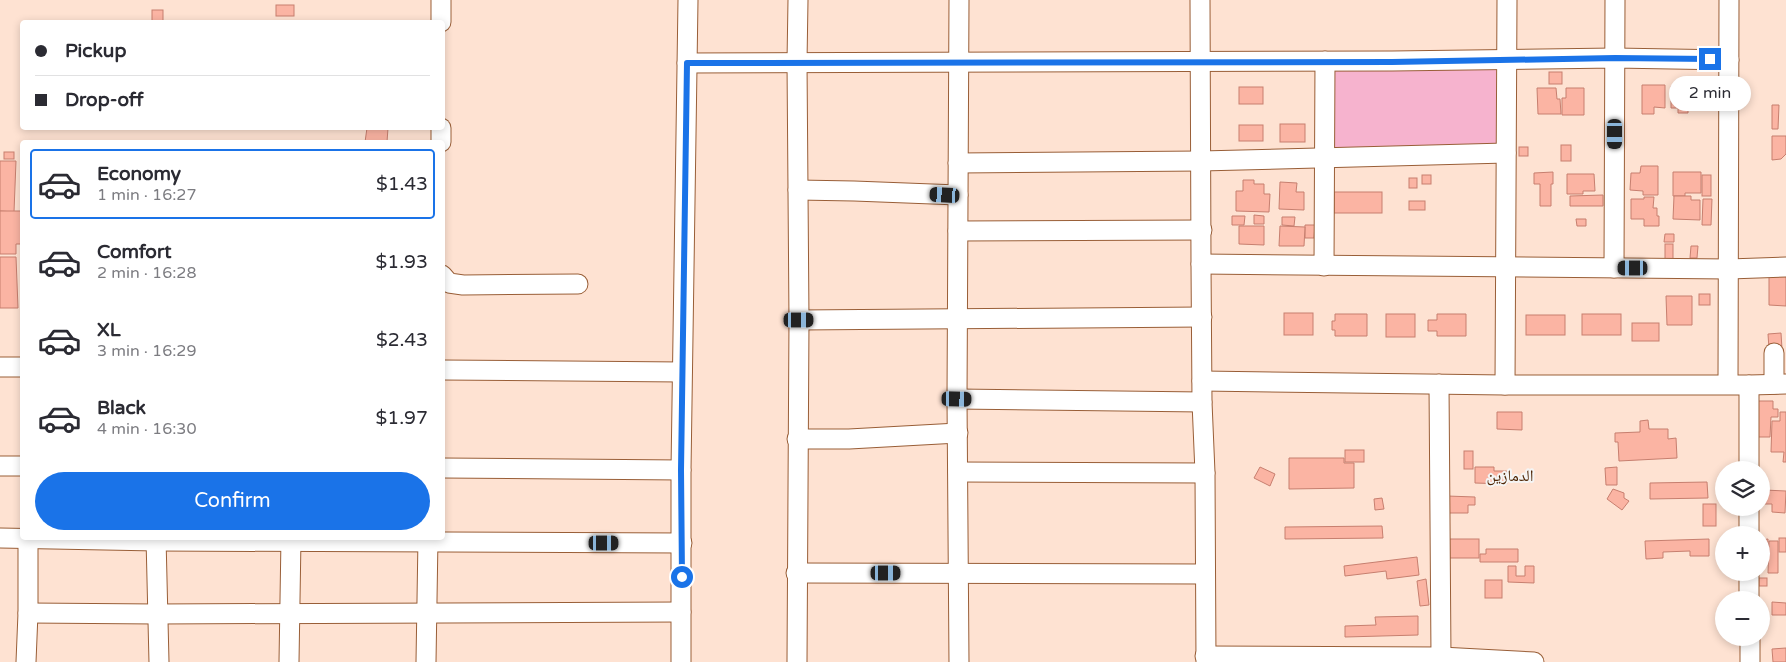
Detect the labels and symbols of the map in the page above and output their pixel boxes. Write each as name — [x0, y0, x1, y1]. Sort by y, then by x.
route end — [1699, 48, 1721, 70]
callout: 2 min — [1669, 76, 1751, 112]
car — [1607, 119, 1622, 149]
car — [929, 187, 960, 203]
car — [1618, 261, 1648, 276]
car — [784, 313, 814, 328]
car — [941, 391, 972, 407]
district label: الدمازين — [1486, 466, 1534, 486]
car — [589, 536, 619, 551]
route start — [671, 566, 693, 588]
car — [871, 566, 901, 581]

